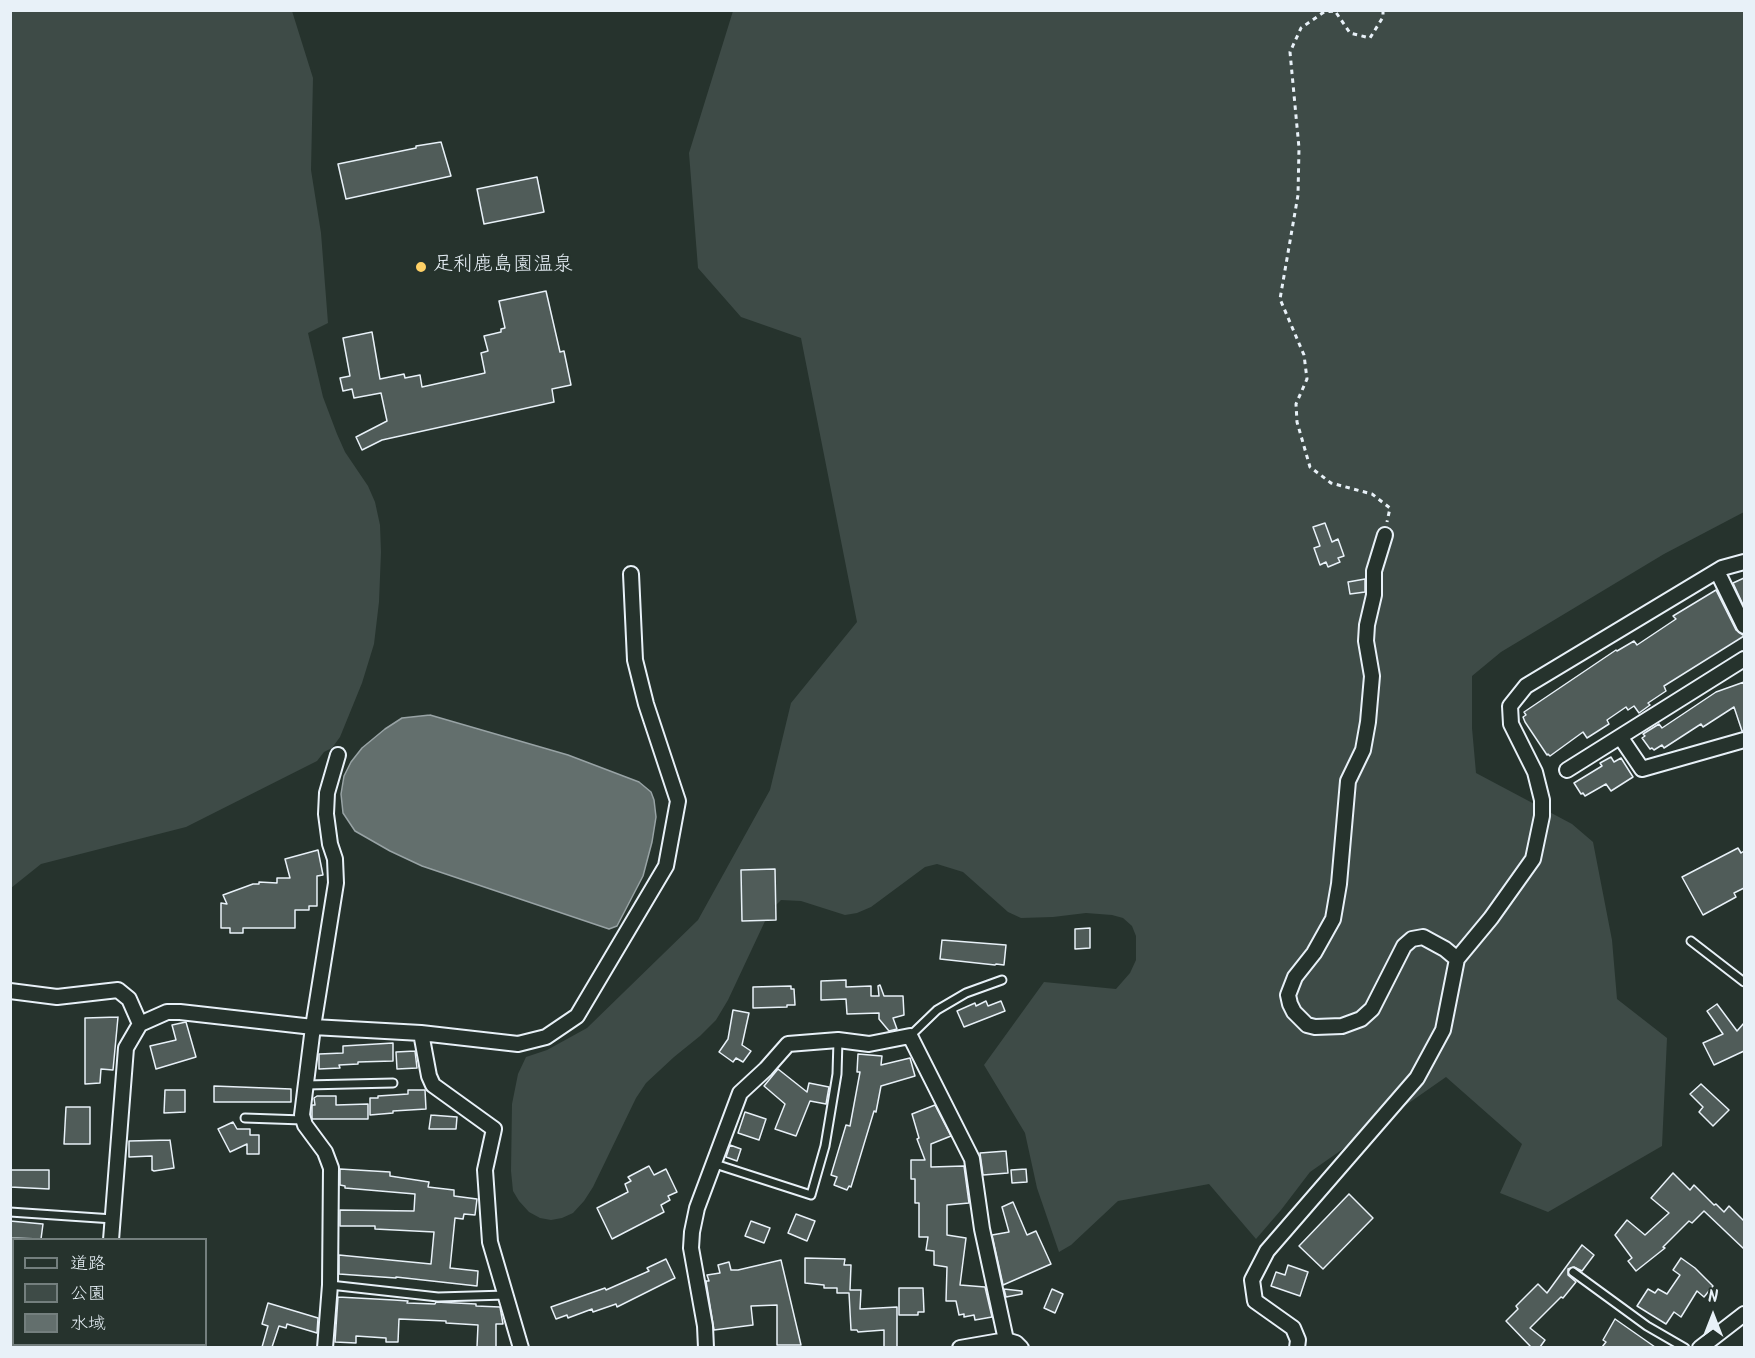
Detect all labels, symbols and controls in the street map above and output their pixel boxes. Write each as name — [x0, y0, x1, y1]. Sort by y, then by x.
place label: 足利鹿島園温泉 — [433, 255, 573, 279]
marker: 足利鹿島園温泉 — [414, 260, 428, 274]
legend — [12, 1238, 207, 1346]
text: 道路 — [70, 1250, 106, 1279]
text: 公園 — [70, 1280, 106, 1309]
text: N — [1708, 1285, 1718, 1310]
north arrow — [1683, 1286, 1743, 1346]
text: 水域 — [70, 1310, 106, 1339]

